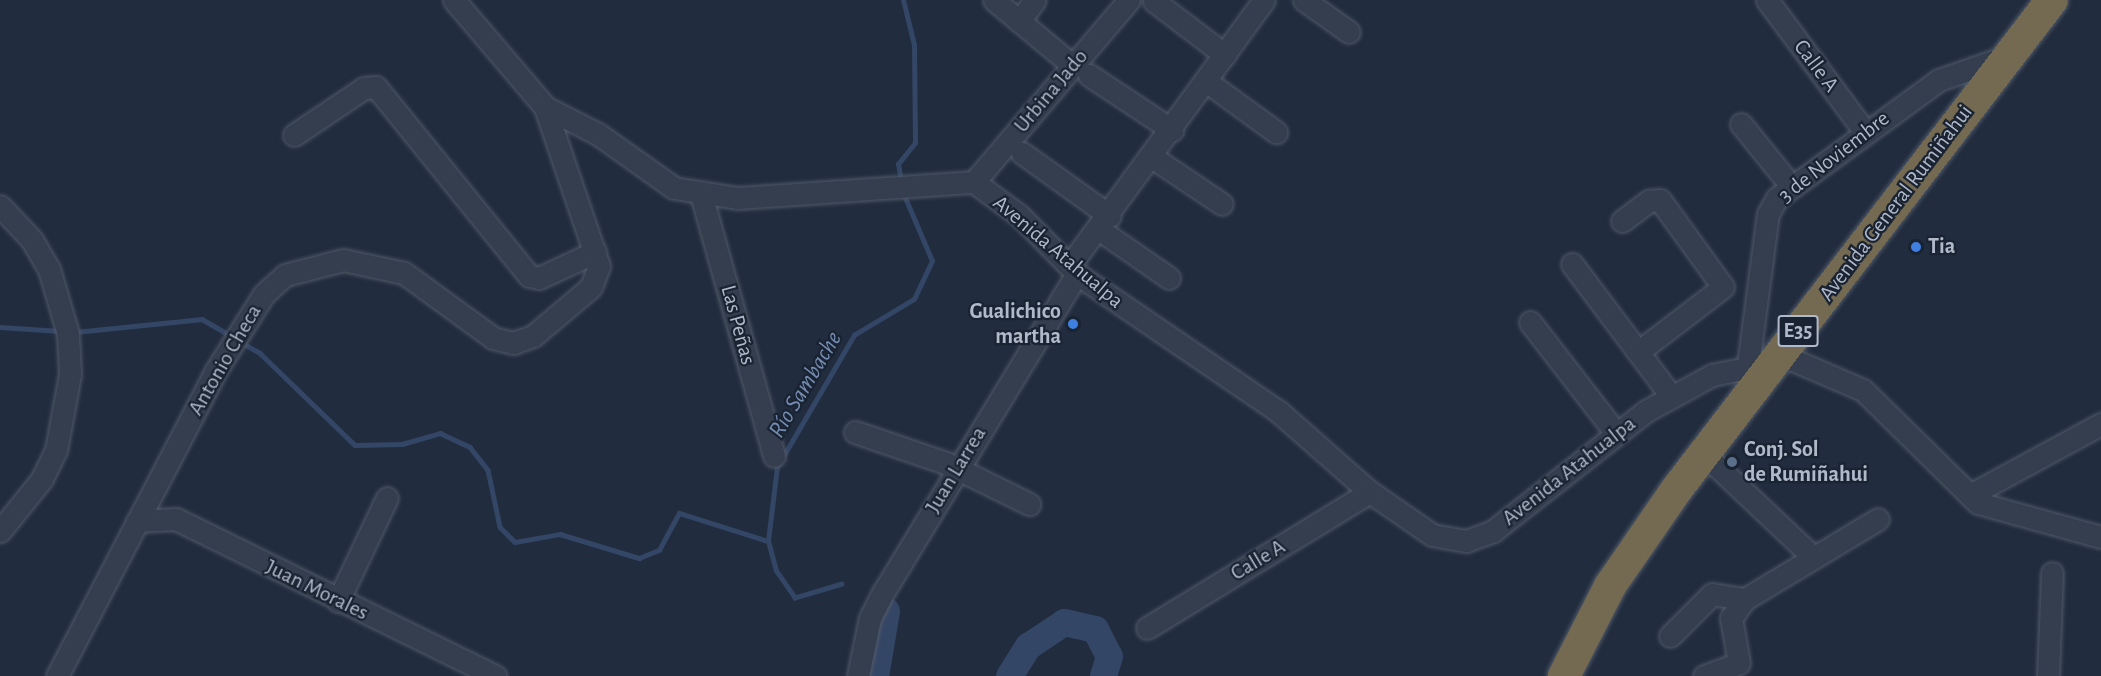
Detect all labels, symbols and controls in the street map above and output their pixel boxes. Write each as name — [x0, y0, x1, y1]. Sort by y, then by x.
street label: Calle A — [1788, 35, 1844, 97]
street label: Urbina Jado — [1008, 44, 1094, 138]
street label: Avenida General Rumiñahui — [1814, 100, 1978, 306]
street label: 3 de Noviembre — [1773, 105, 1895, 209]
street label: Avenida Atahualpa — [987, 190, 1129, 314]
place label: Tia — [1928, 234, 1955, 260]
marker: Tia — [1909, 240, 1923, 254]
street label: Las Peñas — [715, 282, 761, 368]
place label: Gualichico martha — [969, 298, 1061, 350]
street label: Antonio Checa — [183, 300, 267, 420]
road number: E35 — [1777, 313, 1819, 349]
marker: Gualichico martha — [1066, 317, 1080, 331]
water label: Río Sambache — [763, 327, 849, 443]
street label: Avenida Atahualpa — [1497, 411, 1641, 531]
street label: Juan Larrea — [920, 422, 992, 518]
place label: Conj. Sol de Rumiñahui — [1744, 436, 1868, 488]
marker: Conj. Sol de Rumiñahui — [1725, 455, 1739, 469]
street label: Calle A — [1226, 534, 1290, 586]
street label: Juan Morales — [261, 554, 373, 626]

